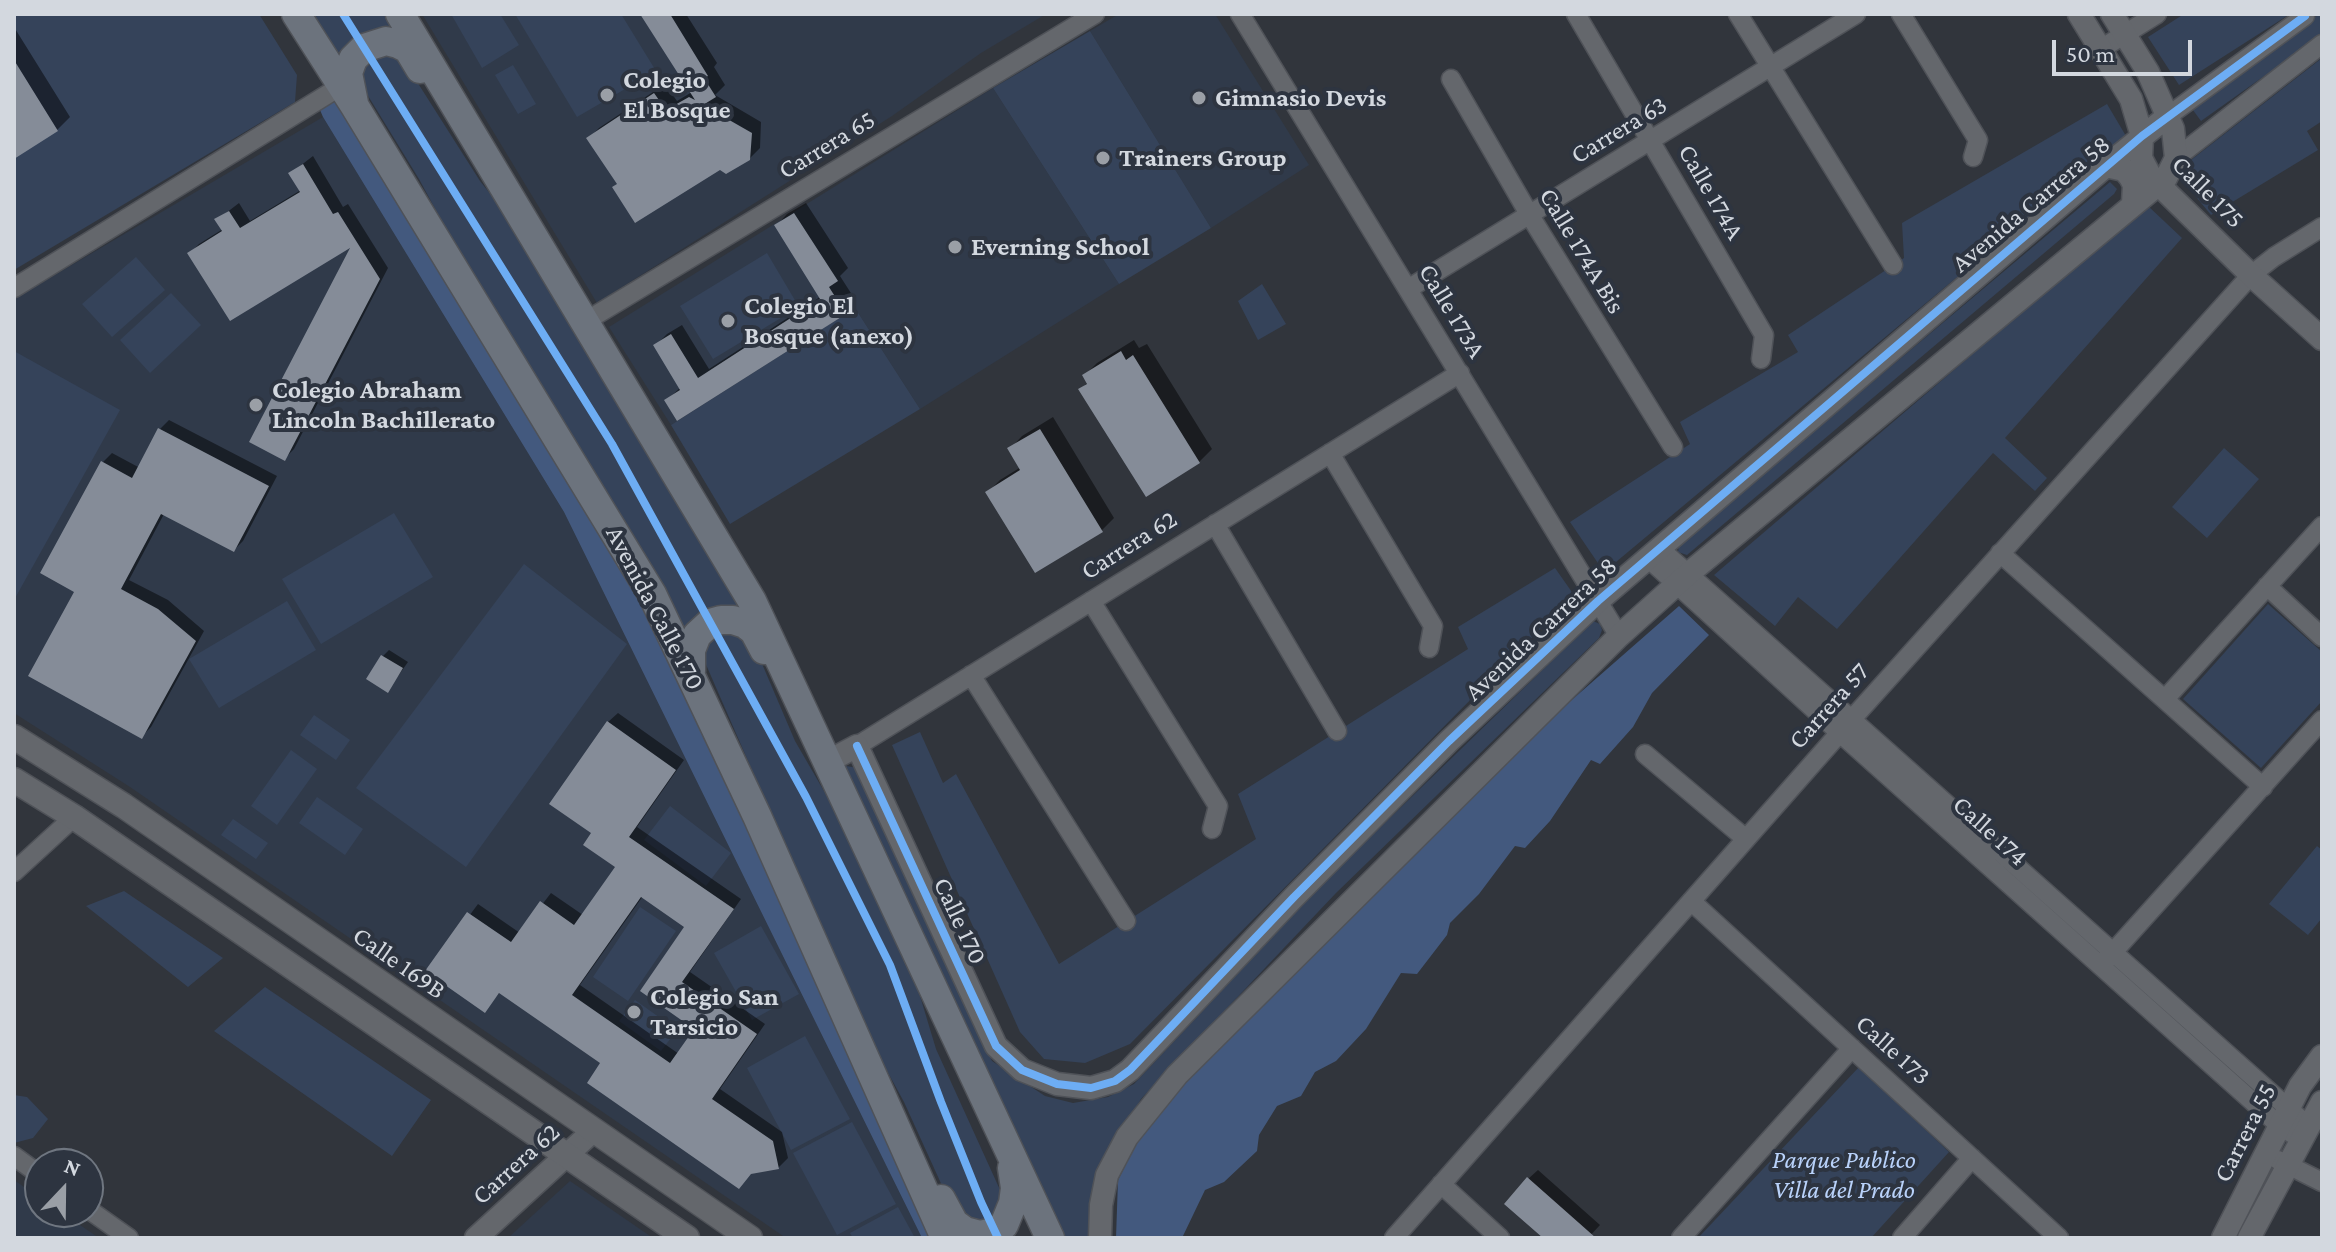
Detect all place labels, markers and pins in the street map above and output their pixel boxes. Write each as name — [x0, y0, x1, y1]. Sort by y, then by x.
place label: Colegio El Bosque — [623, 64, 731, 126]
place label: Gimnasio Devis — [1215, 82, 1386, 114]
marker: Colegio El Bosque — [598, 86, 616, 104]
marker: Gimnasio Devis — [1190, 89, 1208, 107]
place label: Trainers Group — [1119, 142, 1286, 174]
marker: Trainers Group — [1094, 149, 1112, 167]
place label: Everning School — [971, 231, 1149, 263]
marker: Everning School — [946, 238, 964, 256]
place label: Colegio El Bosque (anexo) — [744, 290, 914, 352]
marker: Colegio El Bosque (anexo) — [719, 312, 737, 330]
place label: Colegio Abraham Lincoln Bachillerato — [272, 374, 495, 436]
marker: Colegio Abraham Lincoln Bachillerato — [247, 396, 265, 414]
place label: Colegio San Tarsicio — [650, 981, 779, 1042]
marker: Colegio San Tarsicio — [625, 1003, 643, 1021]

